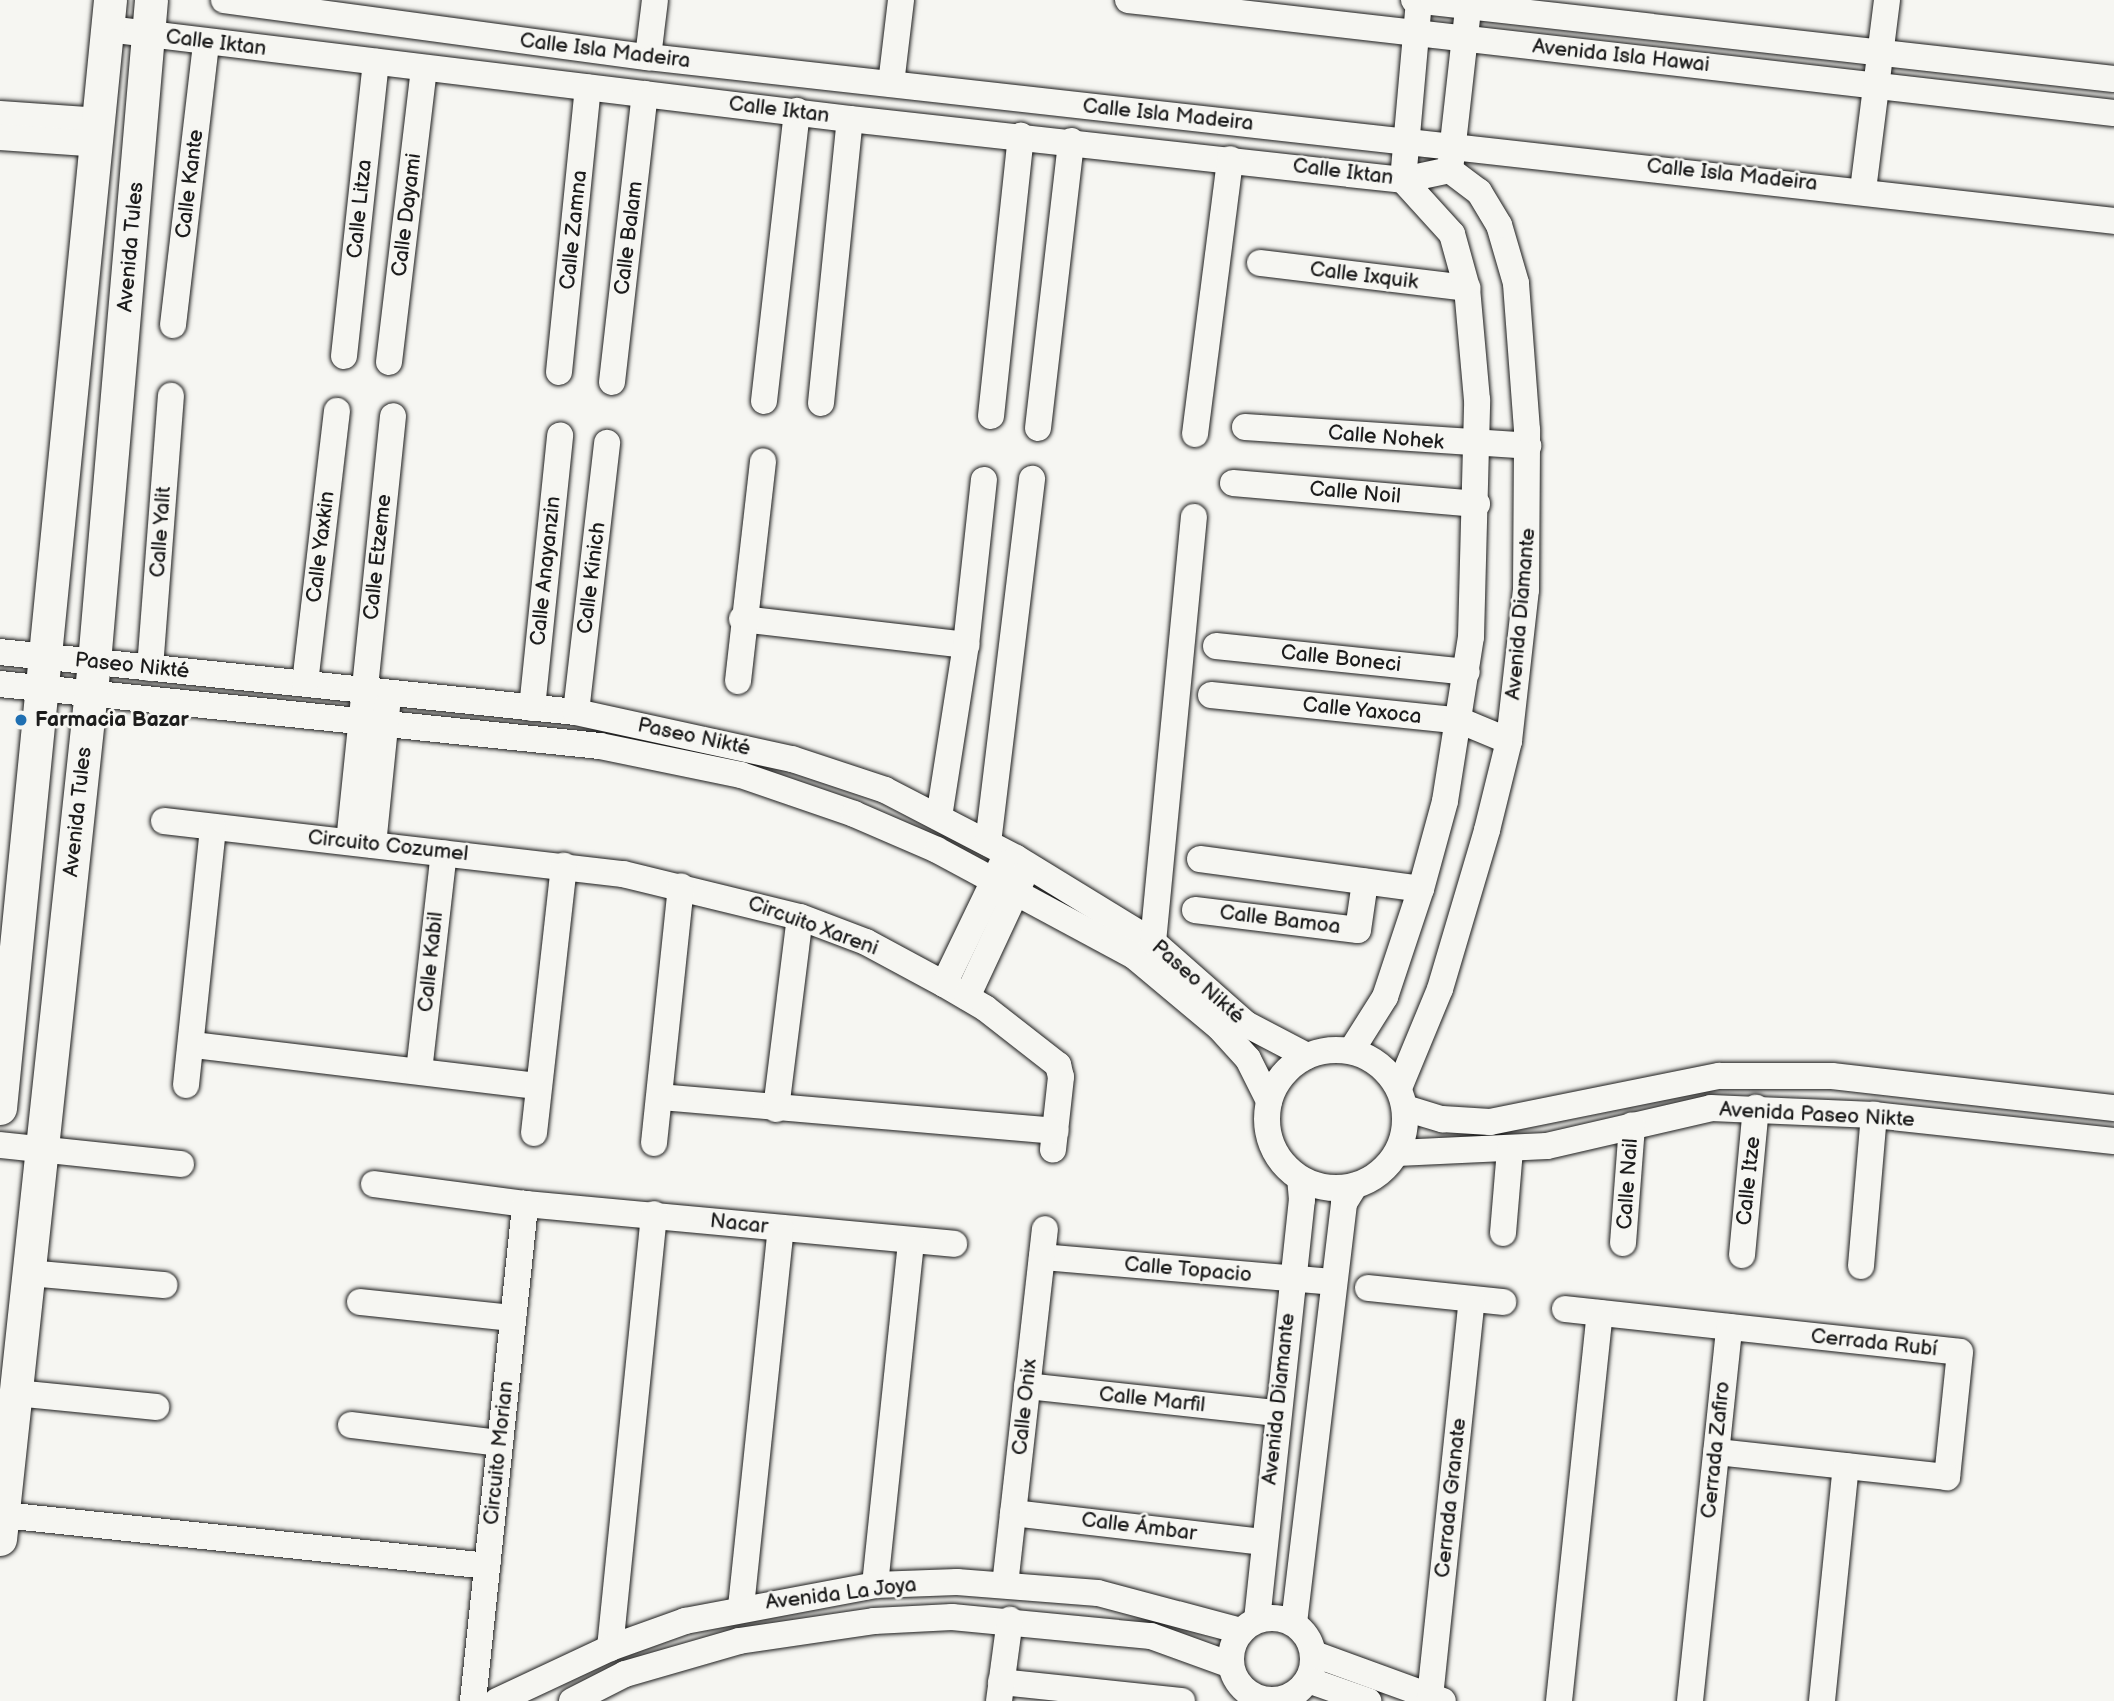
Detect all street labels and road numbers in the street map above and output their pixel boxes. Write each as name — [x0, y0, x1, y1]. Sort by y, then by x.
street label: Calle Iktan — [164, 24, 268, 62]
street label: Calle Isla Madeira — [518, 28, 692, 74]
street label: Avenida Isla Hawai — [1531, 34, 1711, 78]
street label: Calle Iktan — [727, 91, 831, 129]
street label: Calle Isla Madeira — [1081, 93, 1255, 137]
street label: Calle Kante — [171, 128, 209, 240]
street label: Calle Dayami — [387, 152, 427, 278]
street label: Calle Iktan — [1291, 153, 1395, 191]
street label: Calle Isla Madeira — [1645, 153, 1819, 197]
street label: Calle Litza — [342, 158, 378, 260]
street label: Calle Zamna — [555, 169, 593, 291]
street label: Calle Balam — [610, 180, 648, 296]
street label: Avenida Tules — [113, 181, 149, 313]
street label: Calle Ixquik — [1308, 257, 1420, 295]
street label: Calle Nohek — [1327, 420, 1445, 456]
street label: Calle Noil — [1308, 476, 1402, 510]
street label: Calle Yalit — [145, 485, 177, 579]
street label: Calle Yaxkin — [302, 489, 340, 605]
street label: Calle Etzeme — [359, 493, 397, 621]
street label: Calle Anayanzin — [526, 495, 566, 647]
street label: Calle Kinich — [573, 521, 611, 635]
street label: Avenida Diamante — [1501, 527, 1541, 701]
street label: Calle Boneci — [1280, 640, 1402, 678]
street label: Paseo Nikté — [74, 647, 190, 685]
street label: Calle Yaxoca — [1301, 692, 1423, 730]
street label: Paseo Nikté — [635, 713, 753, 761]
street label: Avenida Tules — [59, 746, 97, 878]
street label: Circuito Cozumel — [307, 825, 469, 867]
street label: Circuito Xareni — [744, 891, 882, 961]
street label: Calle Bamoa — [1218, 900, 1342, 940]
street label: Calle Kabil — [413, 911, 449, 1013]
street label: Paseo Nikté — [1146, 935, 1250, 1029]
street label: Avenida Paseo Nikte — [1719, 1097, 1915, 1133]
street label: Calle Itze — [1732, 1135, 1766, 1227]
street label: Calle Nail — [1612, 1138, 1644, 1230]
street label: Nacar — [709, 1208, 769, 1240]
street label: Calle Topacio — [1123, 1252, 1253, 1288]
street label: Avenida Diamante — [1257, 1312, 1301, 1486]
street label: Cerrada Rubí — [1810, 1324, 1938, 1362]
street label: Calle Onix — [1007, 1358, 1043, 1456]
street label: Circuito Morian — [479, 1380, 519, 1526]
street label: Cerrada Zafiro — [1696, 1380, 1736, 1520]
street label: Calle Marfil — [1098, 1382, 1206, 1418]
street label: Cerrada Granate — [1430, 1417, 1472, 1579]
street label: Calle Ámbar — [1080, 1507, 1198, 1547]
street label: Avenida La Joya — [764, 1572, 918, 1616]

